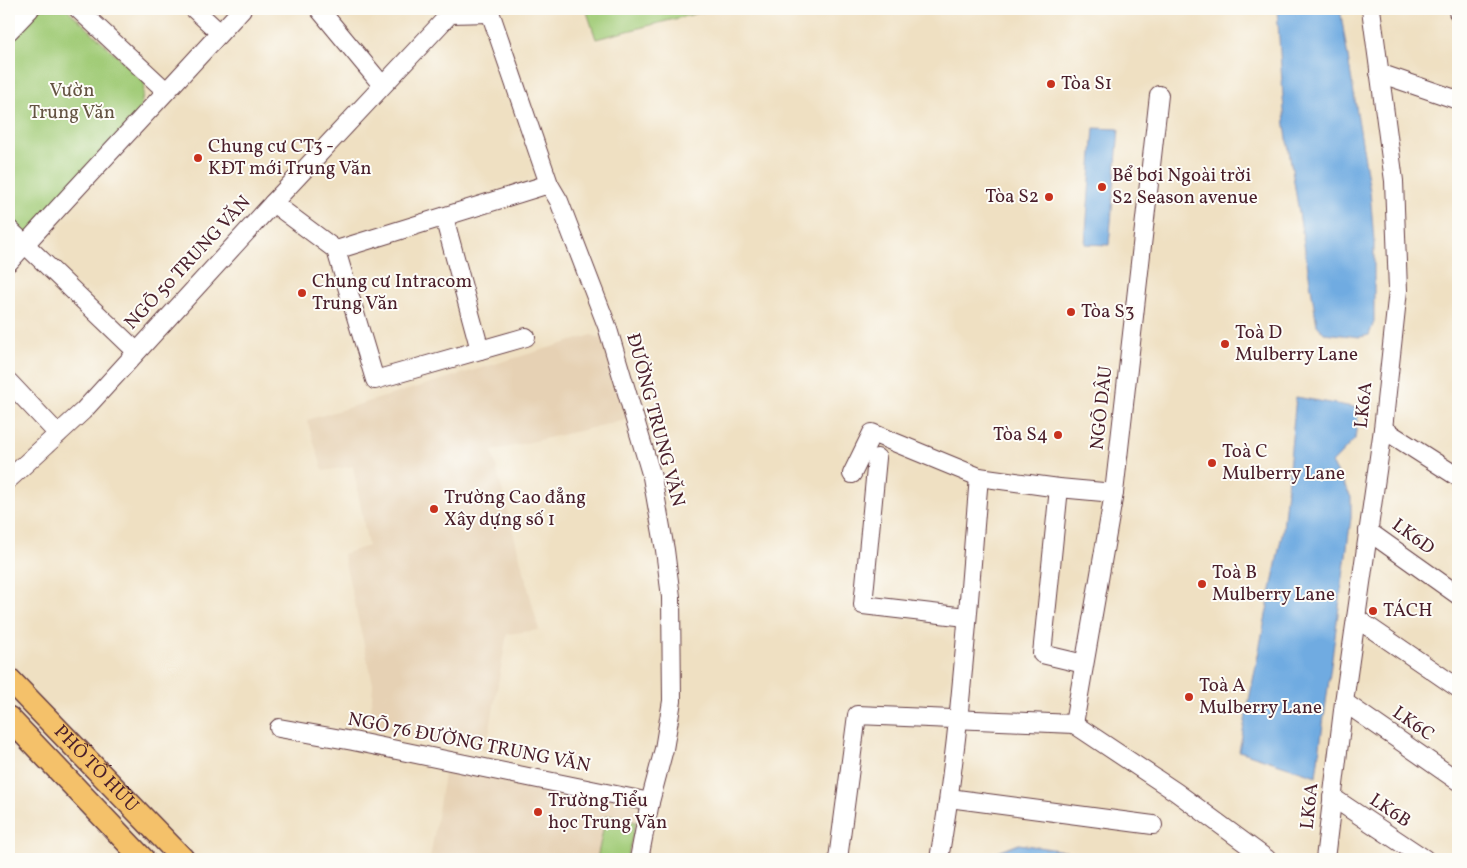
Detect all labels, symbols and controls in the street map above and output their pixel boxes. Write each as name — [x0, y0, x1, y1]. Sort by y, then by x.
place label: Tòa S1 — [1061, 71, 1112, 97]
park label: Vườn Trung Văn — [29, 78, 115, 126]
marker: Tòa S1 — [1045, 78, 1057, 90]
place label: Chung cư CT3 - KĐT mới Trung Văn — [208, 134, 372, 182]
marker: Chung cư CT3 - KĐT mới Trung Văn — [192, 152, 204, 164]
place label: Bể bơi Ngoài trời S2 Season avenue — [1112, 163, 1258, 211]
marker: Bể bơi Ngoài trời S2 Season avenue — [1096, 181, 1108, 193]
place label: Tòa S2 — [985, 184, 1039, 210]
street label: NGÕ 50 TRUNG VĂN — [119, 190, 257, 336]
marker: Tòa S2 — [1043, 191, 1055, 203]
place label: Chung cư Intracom Trung Văn — [312, 269, 472, 317]
marker: Chung cư Intracom Trung Văn — [296, 287, 308, 299]
place label: Tòa S3 — [1081, 299, 1134, 325]
marker: Tòa S3 — [1065, 306, 1077, 318]
place label: Toà D Mulberry Lane — [1235, 320, 1358, 368]
street label: ĐƯỜNG TRUNG VĂN — [619, 330, 691, 510]
marker: Toà D Mulberry Lane — [1219, 338, 1231, 350]
street label: NGÕ DÂU — [1085, 364, 1119, 451]
street label: LK6A — [1349, 381, 1379, 429]
place label: Tòa S4 — [993, 422, 1048, 448]
marker: Tòa S4 — [1052, 429, 1064, 441]
place label: Toà C Mulberry Lane — [1222, 439, 1345, 487]
marker: Toà C Mulberry Lane — [1206, 457, 1218, 469]
place label: Trường Cao đẳng Xây dựng số 1 — [444, 485, 586, 533]
marker: Trường Cao đẳng Xây dựng số 1 — [428, 503, 440, 515]
street label: LK6D — [1386, 513, 1440, 561]
place label: Toà B Mulberry Lane — [1212, 560, 1335, 608]
marker: Toà B Mulberry Lane — [1196, 578, 1208, 590]
place label: TÁCH — [1383, 598, 1433, 624]
marker: TÁCH — [1367, 605, 1379, 617]
place label: Toà A Mulberry Lane — [1199, 673, 1322, 721]
marker: Toà A Mulberry Lane — [1183, 691, 1195, 703]
street label: LK6C — [1387, 700, 1439, 748]
street label: NGÕ 76 ĐƯỜNG TRUNG VĂN — [345, 707, 593, 779]
street label: PHỐ TỐ HỮU — [48, 719, 144, 818]
street label: LK6A — [1295, 782, 1325, 830]
place label: Trường Tiểu học Trung Văn — [548, 788, 667, 836]
street label: LK6B — [1364, 788, 1416, 834]
marker: Trường Tiểu học Trung Văn — [532, 806, 544, 818]

